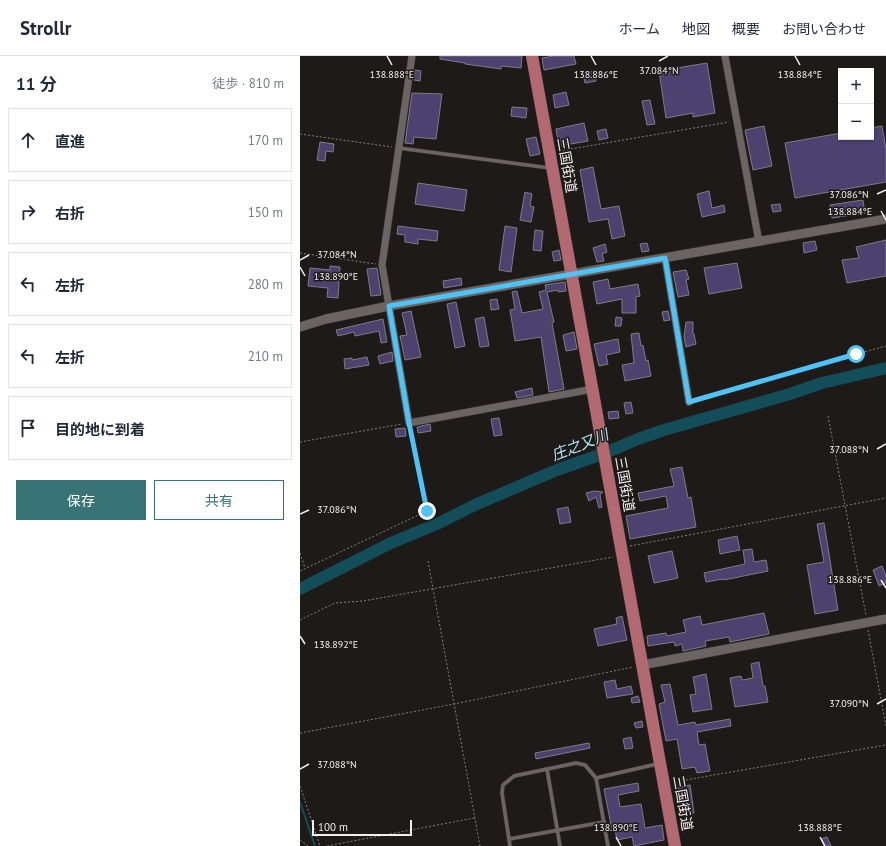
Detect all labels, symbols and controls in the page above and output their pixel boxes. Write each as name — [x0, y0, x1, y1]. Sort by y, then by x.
text: Strollr — [20, 16, 71, 40]
text: ホーム — [618, 20, 660, 38]
text: 地図 — [682, 20, 710, 38]
text: 概要 — [732, 20, 760, 38]
text: お問い合わせ — [782, 20, 866, 38]
text: 37.084°N — [639, 64, 679, 77]
text: 138.888°E — [370, 68, 414, 81]
text: 138.886°E — [574, 68, 618, 81]
text: 138.884°E — [778, 68, 822, 81]
map controls — [838, 68, 874, 140]
button: + — [838, 68, 874, 104]
text: 11 分 — [16, 73, 57, 95]
text: 徒歩 · 810 m — [212, 75, 284, 92]
button: − — [838, 104, 874, 140]
icon: ahead — [17, 129, 39, 151]
text: 直進 — [55, 132, 85, 151]
text: 170 m — [248, 132, 283, 149]
street label: 三国街道 — [553, 136, 581, 194]
text: 37.086°N — [829, 188, 869, 201]
icon: right — [17, 201, 39, 223]
text: 右折 — [55, 204, 85, 223]
text: 150 m — [248, 204, 283, 221]
text: 138.884°E — [828, 205, 872, 218]
text: 37.084°N — [317, 248, 357, 261]
text: 138.890°E — [314, 270, 358, 283]
icon: left — [17, 273, 39, 295]
text: 左折 — [55, 276, 85, 295]
text: 280 m — [248, 276, 283, 293]
icon: left — [17, 345, 39, 367]
route start — [847, 345, 865, 363]
text: 左折 — [55, 348, 85, 367]
text: 210 m — [248, 348, 283, 365]
icon: arrive — [17, 417, 39, 439]
text: 目的地に到着 — [55, 420, 145, 439]
water label: 庄之又川 — [548, 424, 613, 465]
text: 37.088°N — [829, 443, 869, 456]
street label: 三国街道 — [611, 455, 639, 513]
button: 保存 — [16, 480, 146, 520]
button: 共有 — [154, 480, 284, 520]
route end — [418, 502, 436, 520]
text: 37.086°N — [317, 503, 357, 516]
text: 138.886°E — [828, 573, 872, 586]
text: 138.892°E — [314, 638, 358, 651]
text: 37.090°N — [829, 697, 869, 710]
text: 37.088°N — [317, 758, 357, 771]
street label: 三国街道 — [669, 774, 697, 832]
scale bar — [312, 818, 412, 837]
text: 100 m — [318, 820, 348, 834]
text: 138.890°E — [594, 821, 638, 834]
text: 138.888°E — [798, 821, 842, 834]

